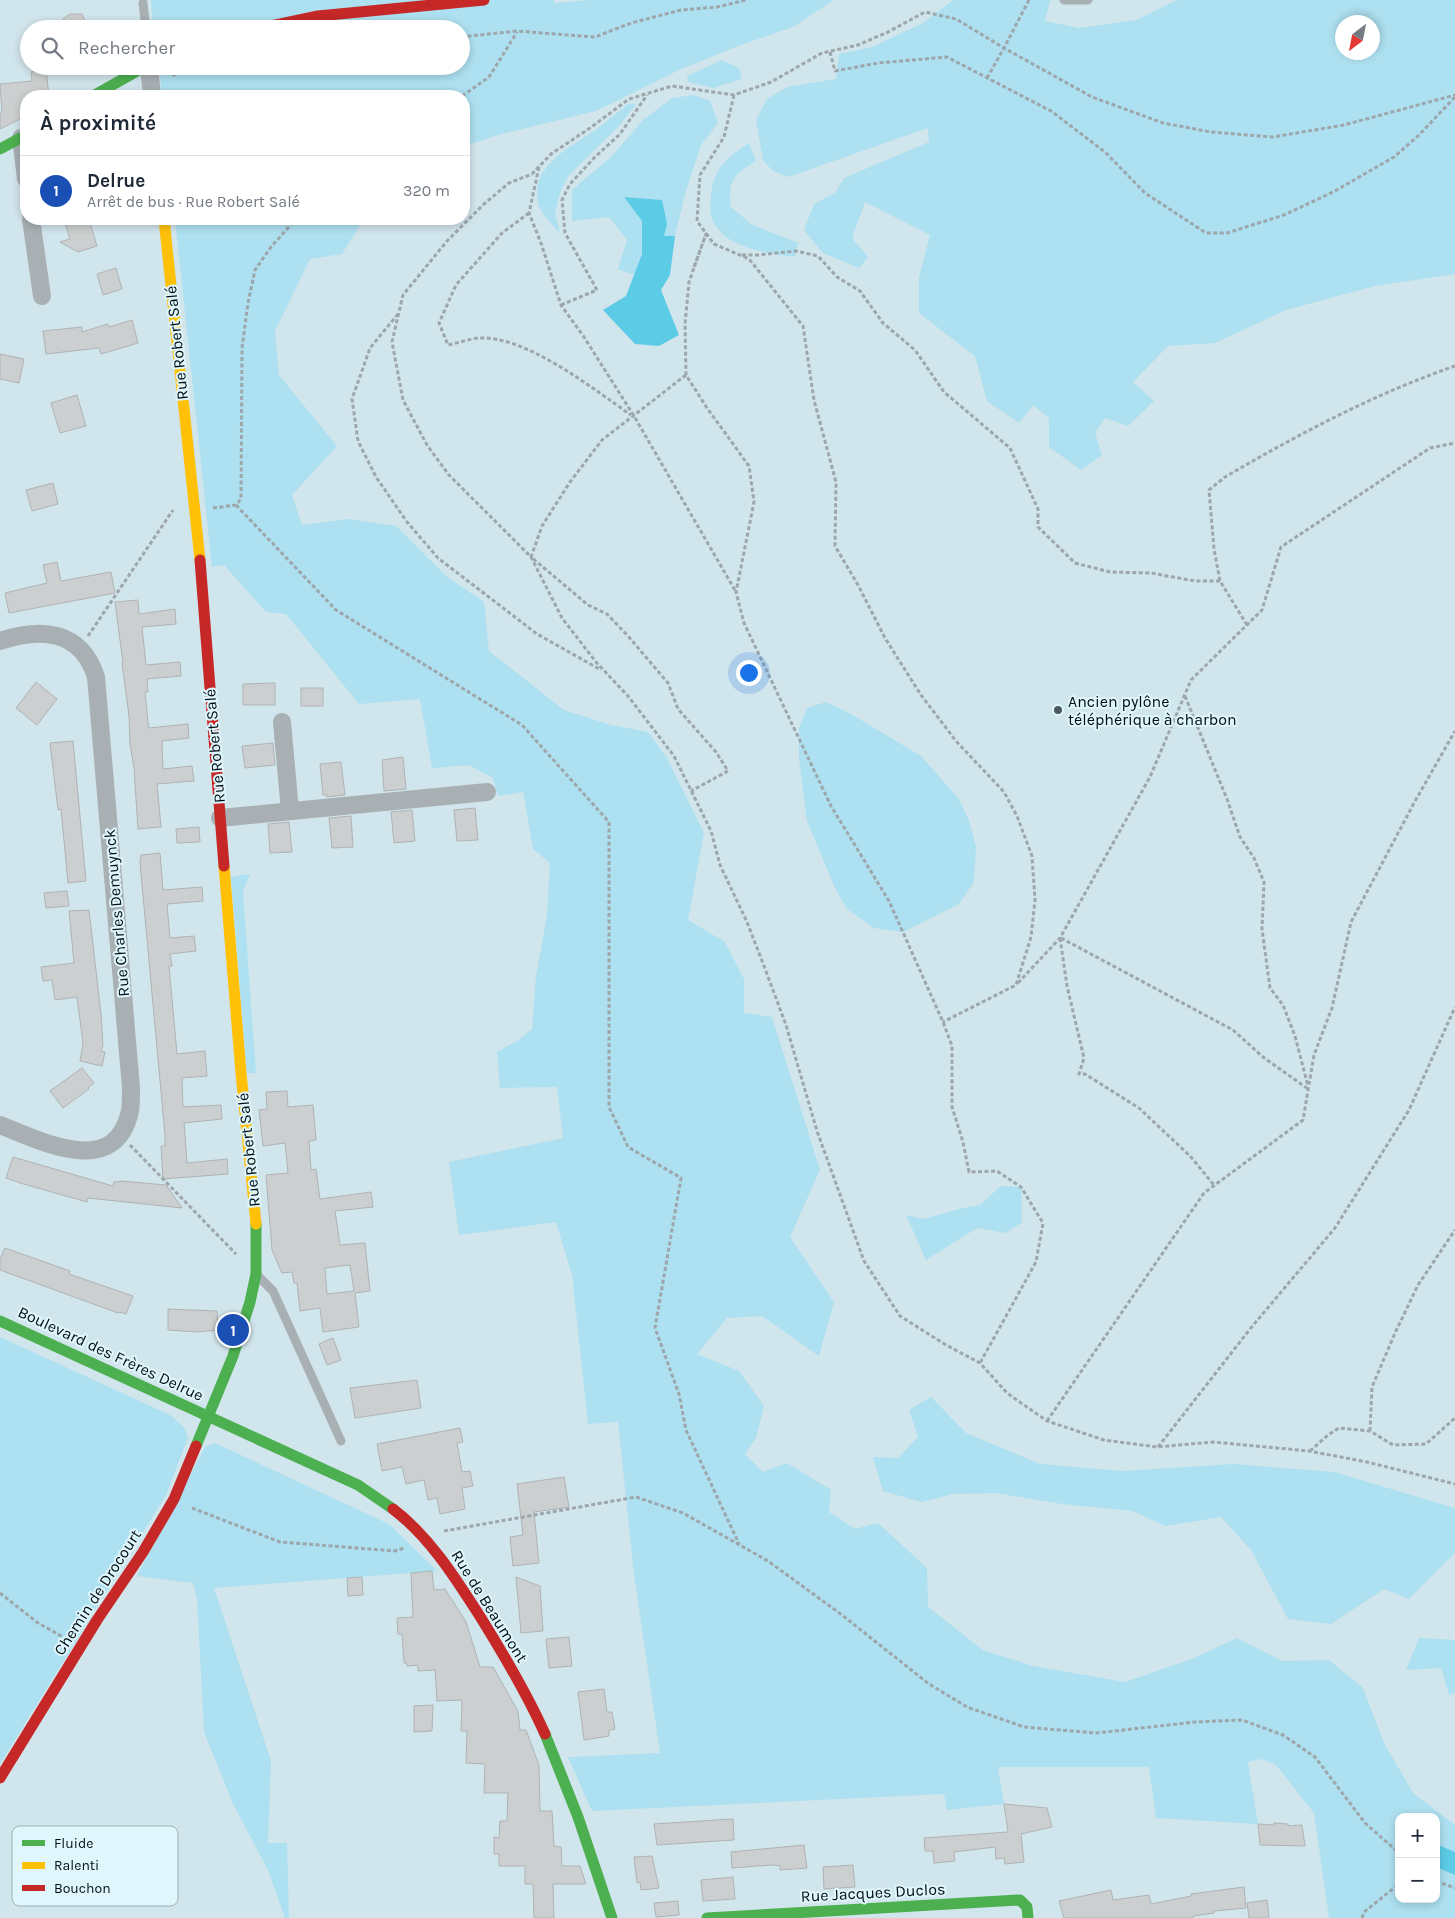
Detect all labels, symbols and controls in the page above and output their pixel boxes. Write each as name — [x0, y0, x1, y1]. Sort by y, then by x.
north arrow — [1335, 15, 1380, 60]
search box — [20, 20, 470, 75]
icon: search — [38, 34, 66, 62]
text: Rechercher — [78, 37, 175, 59]
text: À proximité — [40, 111, 156, 135]
text: Delrue — [87, 170, 145, 192]
text: 1 — [53, 181, 59, 200]
text: 320 m — [403, 181, 450, 200]
text: Arrêt de bus · Rue Robert Salé — [87, 192, 300, 211]
street label: Rue Robert Salé — [161, 285, 192, 401]
your location — [736, 660, 762, 686]
street label: Rue Robert Salé — [200, 688, 229, 804]
place label: Ancien pylône téléphérique à charbon — [1068, 692, 1237, 729]
marker: Ancien pylône téléphérique à charbon — [1052, 704, 1064, 716]
street label: Rue Charles Demuynck — [100, 828, 133, 998]
street label: Rue Robert Salé — [233, 1092, 264, 1208]
street label: Boulevard des Frères Delrue — [15, 1302, 207, 1405]
pin: 1 — [217, 1311, 249, 1349]
street label: Chemin de Drocourt — [50, 1526, 145, 1659]
street label: Rue de Beaumont — [447, 1547, 532, 1666]
map controls — [1395, 1813, 1440, 1903]
button: + — [1395, 1813, 1440, 1858]
legend — [12, 1826, 178, 1906]
text: Fluide — [54, 1835, 93, 1852]
text: Ralenti — [54, 1857, 99, 1874]
button: − — [1395, 1858, 1440, 1903]
street label: Rue Jacques Duclos — [800, 1879, 946, 1906]
text: Bouchon — [54, 1880, 111, 1897]

